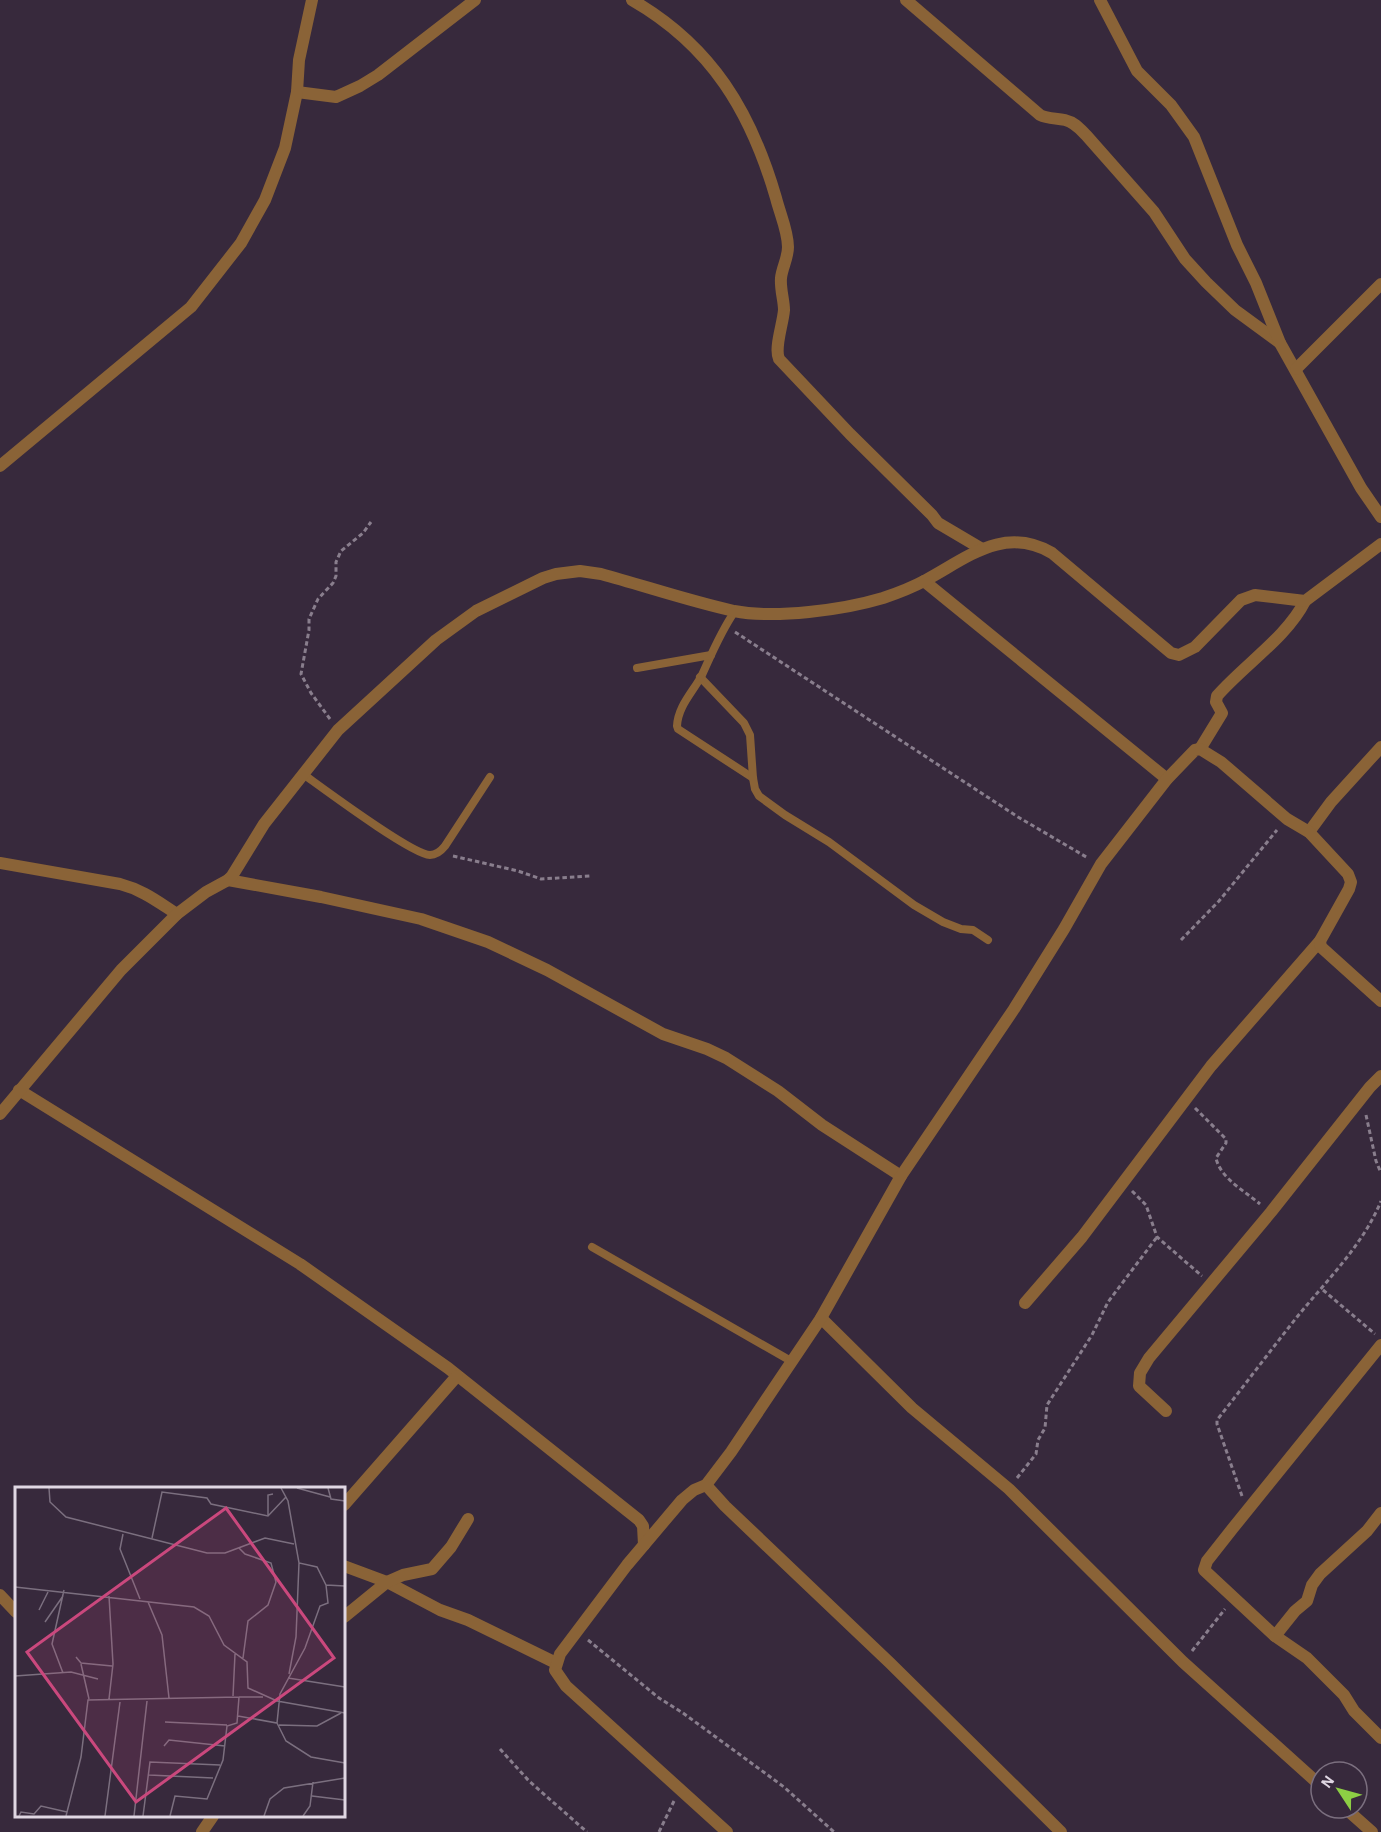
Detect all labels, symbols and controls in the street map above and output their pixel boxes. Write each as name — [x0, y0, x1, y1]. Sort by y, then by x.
inset map — [15, 1487, 345, 1817]
north arrow — [1309, 1760, 1369, 1820]
text: N — [1318, 1773, 1337, 1791]

